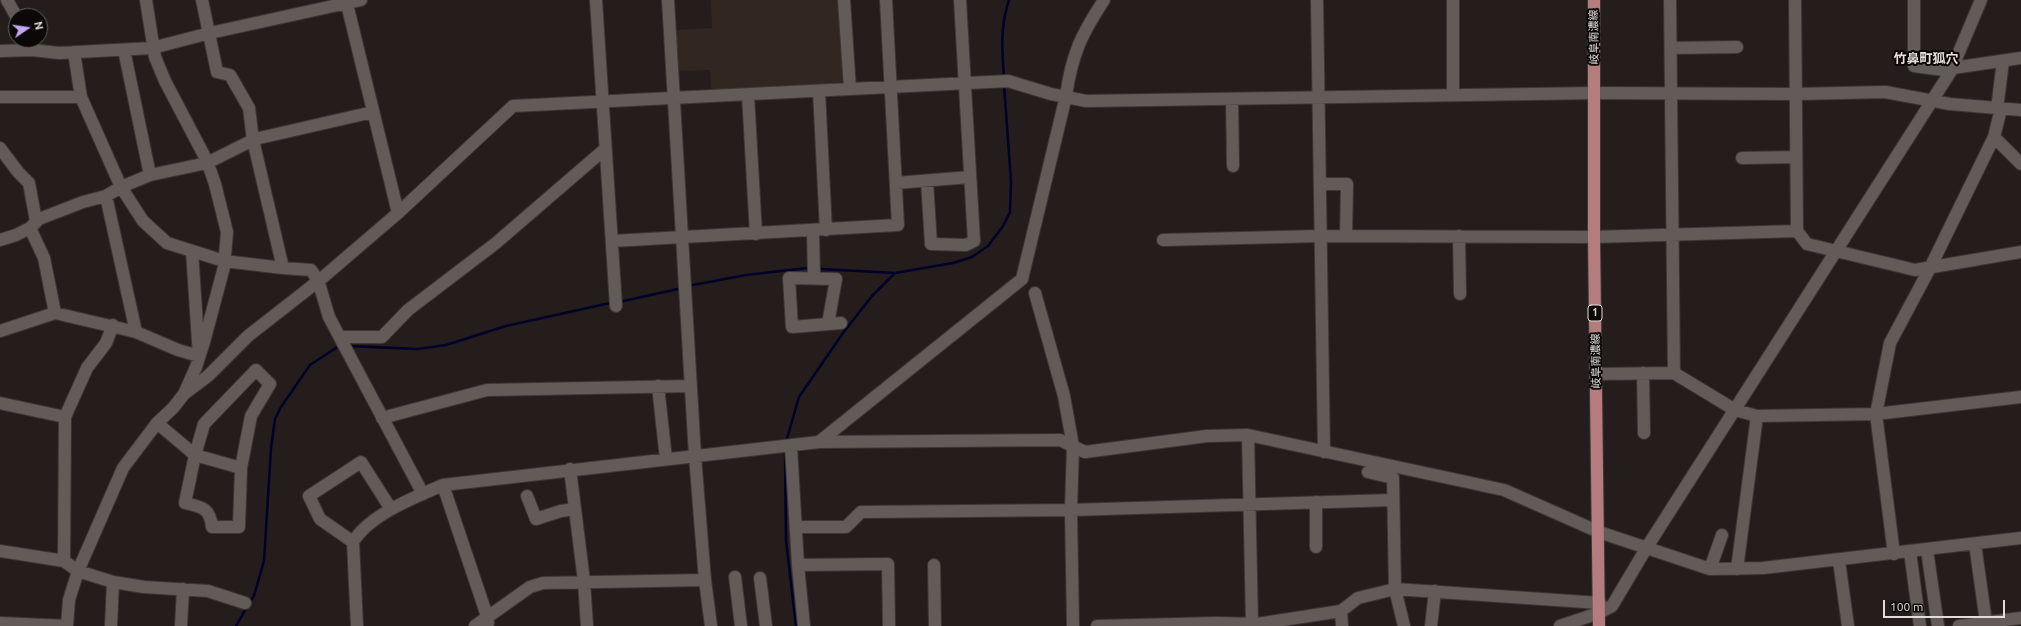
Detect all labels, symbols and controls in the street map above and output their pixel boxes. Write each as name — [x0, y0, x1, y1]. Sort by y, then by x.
north arrow — [8, 8, 48, 48]
street label: 岐阜南濃線 — [1587, 9, 1601, 65]
text: N — [32, 20, 45, 31]
district label: 竹鼻町狐穴 — [1894, 51, 1958, 67]
road number: 1 — [1588, 305, 1602, 321]
street label: 岐阜南濃線 — [1589, 333, 1603, 389]
scale bar — [1885, 592, 2007, 618]
text: 100 m — [1890, 600, 1923, 613]

